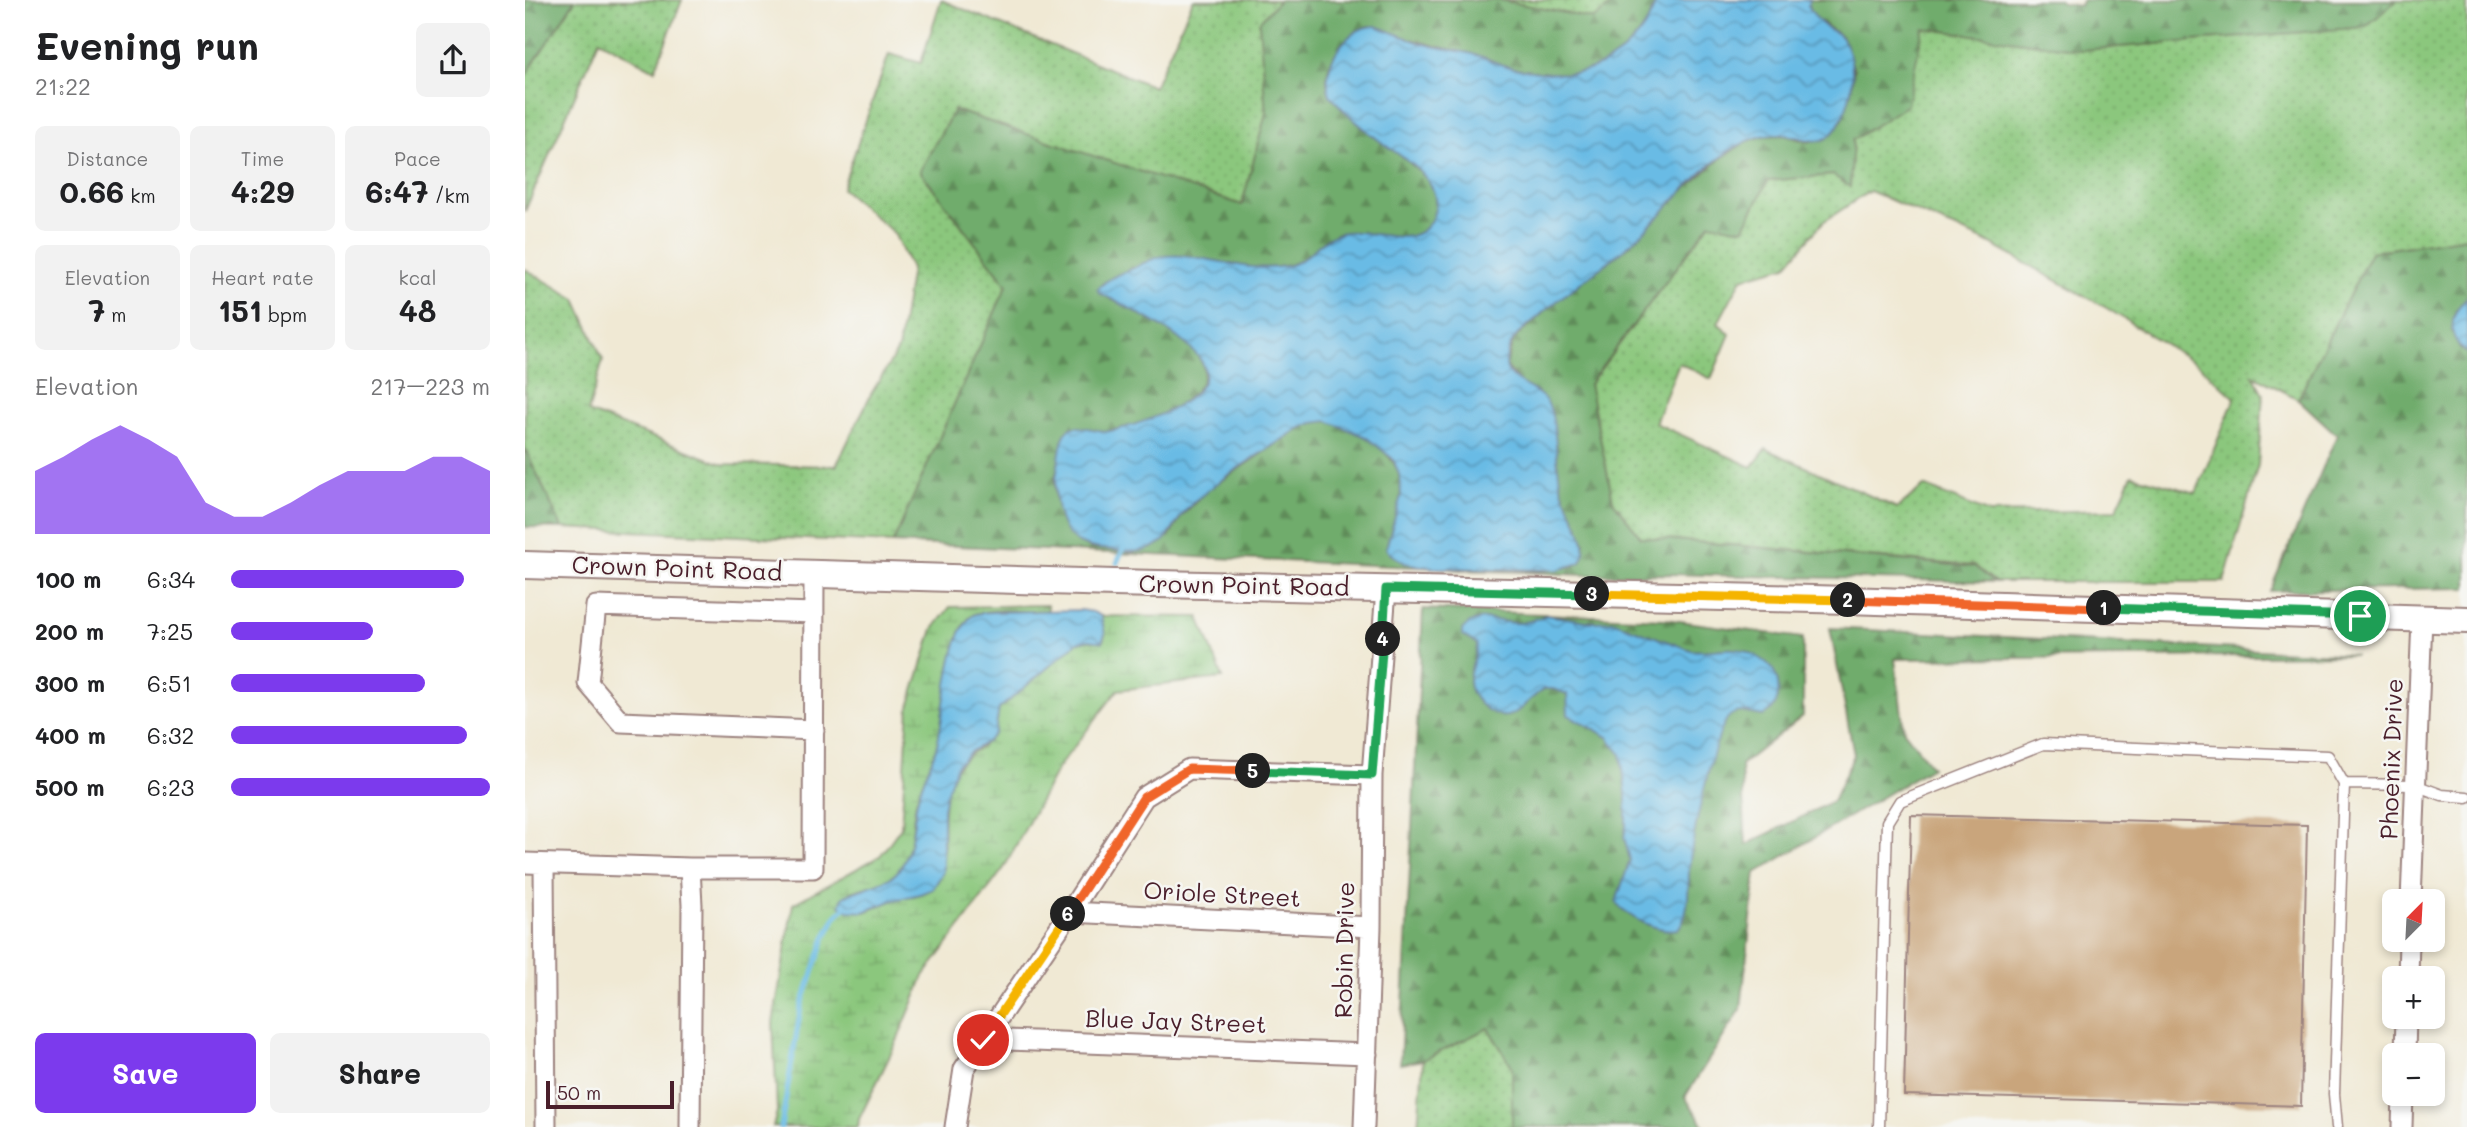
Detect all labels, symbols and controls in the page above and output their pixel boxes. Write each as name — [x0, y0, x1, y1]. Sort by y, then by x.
text: Evening run — [35, 20, 259, 70]
button: share — [416, 23, 490, 97]
text: 21:22 — [35, 71, 91, 101]
text: Distance — [67, 146, 148, 171]
text: Time — [241, 146, 284, 171]
text: Pace — [394, 146, 441, 171]
text: 0.66 — [59, 171, 124, 211]
text: 4:29 — [231, 171, 294, 211]
text: 6:47 — [365, 171, 429, 211]
text: km — [124, 183, 156, 208]
text: /km — [429, 183, 470, 208]
text: Elevation — [65, 265, 150, 290]
text: Heart rate — [211, 265, 314, 290]
text: kcal — [399, 265, 436, 290]
text: 7 — [89, 290, 105, 330]
text: 151 — [218, 290, 262, 330]
text: 48 — [399, 290, 436, 330]
text: m — [105, 302, 126, 327]
text: bpm — [262, 302, 307, 327]
text: Elevation — [35, 371, 138, 401]
text: 217–223 m — [370, 371, 490, 401]
street label: Crown Point Road — [571, 548, 783, 587]
text: 100 m — [35, 564, 101, 594]
text: 6:34 — [147, 564, 195, 594]
street label: Crown Point Road — [1138, 567, 1350, 602]
pin: 3 — [1575, 576, 1609, 612]
text: 3 — [1586, 581, 1597, 606]
pin: 2 — [1831, 582, 1865, 618]
pin — [2330, 586, 2390, 646]
text: 2 — [1842, 587, 1853, 612]
pin: 1 — [2087, 590, 2121, 626]
text: 1 — [2099, 595, 2108, 620]
icon: arrive — [2341, 597, 2379, 635]
text: 200 m — [35, 616, 104, 646]
text: 7:25 — [147, 616, 193, 646]
pin: 4 — [1365, 622, 1401, 656]
text: 4 — [1376, 626, 1389, 651]
text: 300 m — [35, 668, 105, 698]
text: 6:51 — [147, 668, 192, 698]
street label: Phoenix Drive — [2372, 678, 2409, 840]
text: 400 m — [35, 720, 106, 750]
text: 6:32 — [147, 720, 194, 750]
pin: 5 — [1235, 754, 1271, 788]
text: 5 — [1247, 758, 1258, 783]
text: 500 m — [35, 772, 105, 802]
text: 6:23 — [147, 772, 194, 802]
street label: Oriole Street — [1143, 874, 1302, 913]
street label: Robin Drive — [1327, 881, 1360, 1019]
north arrow — [2382, 889, 2445, 952]
map controls — [2382, 889, 2445, 1106]
pin: 6 — [1051, 897, 1085, 932]
text: 6 — [1062, 901, 1073, 926]
button: + — [2382, 966, 2445, 1029]
street label: Blue Jay Street — [1085, 1002, 1267, 1039]
pin — [953, 1010, 1013, 1070]
icon: check — [964, 1021, 1002, 1059]
button: Save — [35, 1033, 256, 1113]
button: Share — [270, 1033, 490, 1113]
button: − — [2382, 1043, 2445, 1106]
scale bar — [546, 1078, 674, 1110]
text: 50 m — [557, 1080, 601, 1105]

